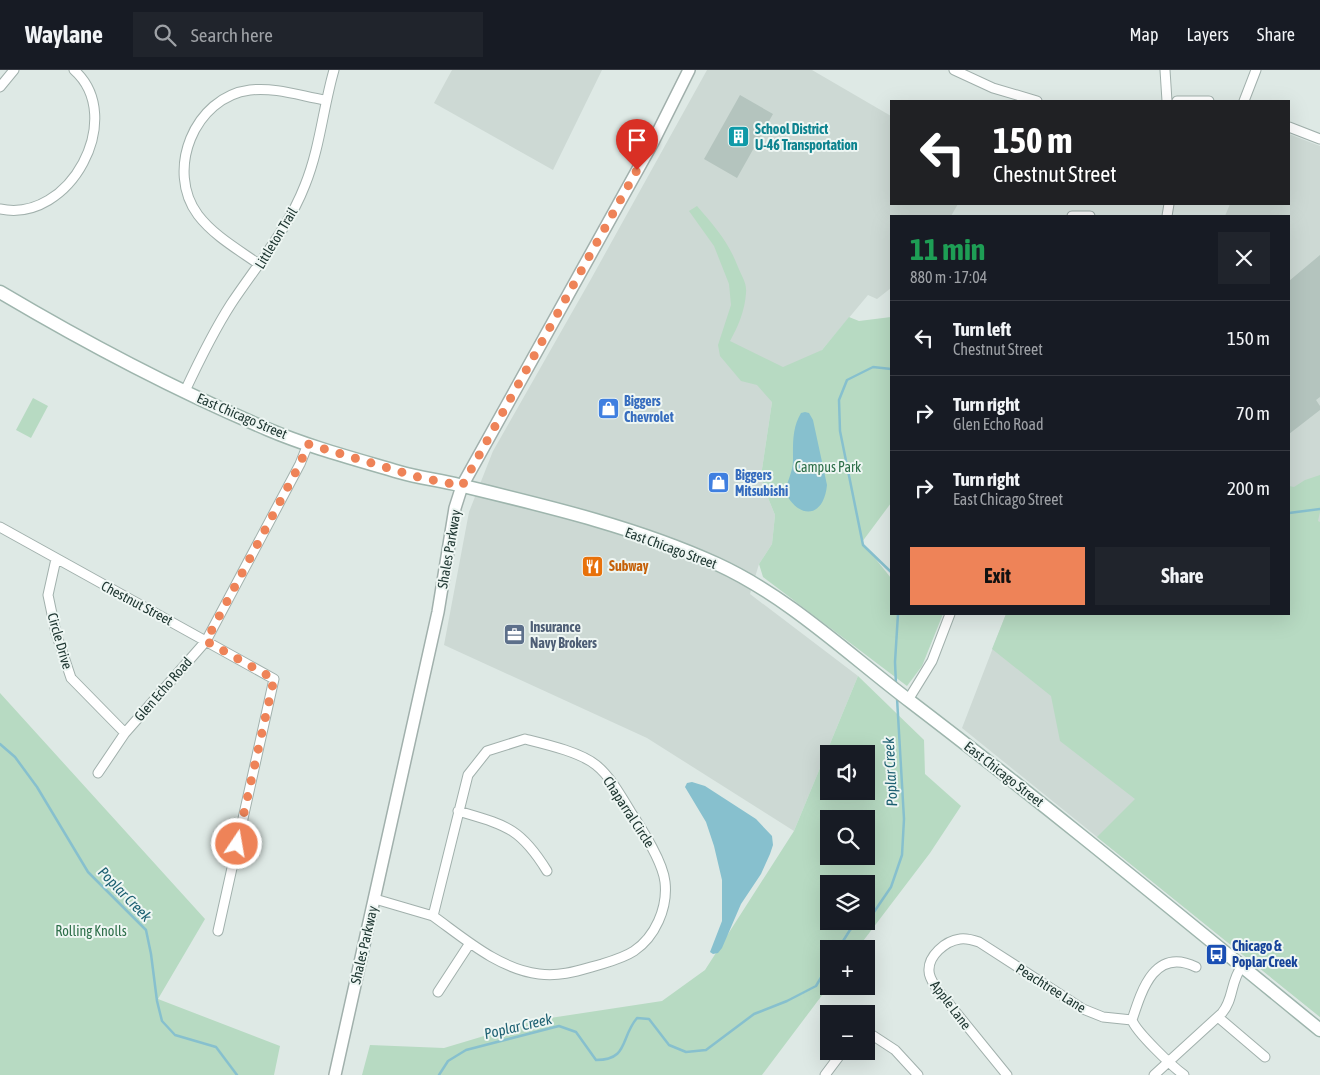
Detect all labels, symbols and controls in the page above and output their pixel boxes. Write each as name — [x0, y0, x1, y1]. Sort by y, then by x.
search box — [133, 12, 483, 57]
text: Waylane — [25, 21, 103, 48]
icon: search — [151, 21, 179, 49]
text: Search here — [191, 24, 273, 46]
text: Map — [1129, 24, 1158, 45]
text: Layers — [1186, 24, 1229, 45]
text: Share — [1257, 24, 1295, 45]
pin — [616, 119, 658, 170]
icon: left — [910, 120, 975, 185]
text: 150 m — [993, 120, 1072, 160]
place label: School District U-46 Transportation — [755, 121, 858, 153]
building icon: School District U-46 Transportation — [727, 125, 751, 149]
icon: arrive — [623, 126, 651, 154]
text: Chestnut Street — [993, 161, 1117, 187]
street label: Littleton Trail — [252, 204, 301, 271]
text: 11 min — [910, 232, 985, 266]
button: close — [1218, 232, 1270, 284]
text: 880 m · 17:04 — [910, 268, 987, 286]
text: Turn left — [953, 318, 1011, 340]
icon: left — [910, 324, 938, 352]
text: 150 m — [1227, 327, 1270, 349]
text: Chestnut Street — [953, 340, 1043, 358]
street label: East Chicago Street — [195, 390, 289, 442]
place label: Biggers Chevrolet — [624, 393, 674, 425]
text: Turn right — [953, 393, 1020, 415]
shop icon: Biggers Chevrolet — [596, 397, 620, 421]
icon: right — [910, 399, 938, 427]
text: 70 m — [1236, 402, 1270, 424]
text: Glen Echo Road — [953, 415, 1044, 433]
park label: Campus Park — [795, 459, 861, 475]
place label: Biggers Mitsubishi — [735, 467, 788, 499]
text: Turn right — [953, 468, 1020, 490]
shop icon: Biggers Mitsubishi — [707, 471, 731, 495]
icon: right — [910, 474, 938, 502]
text: 200 m — [1227, 477, 1270, 499]
text: East Chicago Street — [953, 490, 1063, 508]
street label: Shales Parkway — [434, 508, 464, 590]
street label: East Chicago Street — [623, 524, 719, 572]
button: Exit — [910, 547, 1085, 605]
button: Share — [1095, 547, 1270, 605]
restaurant icon: Subway — [581, 554, 605, 578]
place label: Subway — [609, 558, 649, 574]
street label: Chestnut Street — [99, 577, 175, 629]
street label: Circle Drive — [44, 611, 76, 671]
place label: Insurance Navy Brokers — [530, 619, 597, 651]
office icon: Insurance Navy Brokers — [502, 623, 526, 647]
street label: Glen Echo Road — [131, 654, 195, 724]
water label: Poplar Creek — [880, 737, 900, 807]
street label: East Chicago Street — [961, 738, 1047, 810]
map controls — [820, 745, 875, 1060]
button: sound — [820, 745, 875, 800]
street label: Chaparral Circle — [600, 773, 658, 851]
button: search — [820, 810, 875, 865]
position arrow — [210, 817, 262, 869]
water label: Poplar Creek — [95, 863, 155, 925]
button: layers — [820, 875, 875, 930]
street label: Shales Parkway — [347, 904, 381, 986]
park label: Rolling Knolls — [55, 923, 127, 939]
place label: Chicago & Poplar Creek — [1232, 938, 1298, 970]
button: + — [820, 940, 875, 995]
bus stop icon: Chicago & Poplar Creek — [1204, 942, 1228, 966]
street label: Peachtree Lane — [1013, 960, 1089, 1016]
street label: Apple Lane — [927, 977, 975, 1033]
button: − — [820, 1005, 875, 1060]
water label: Poplar Creek — [482, 1010, 554, 1042]

